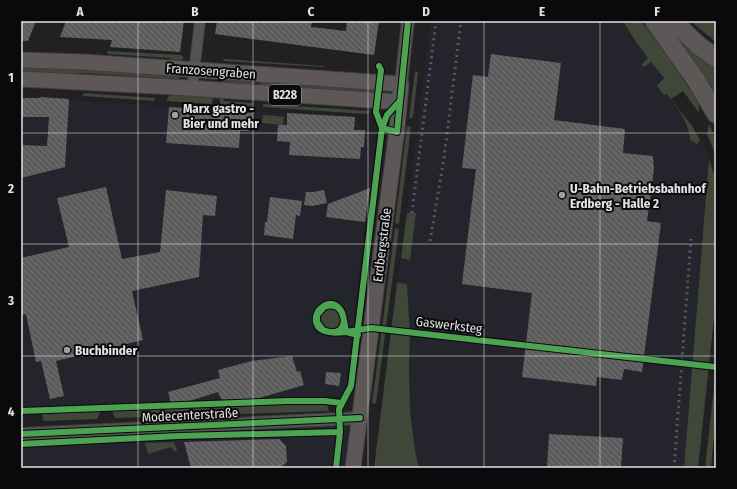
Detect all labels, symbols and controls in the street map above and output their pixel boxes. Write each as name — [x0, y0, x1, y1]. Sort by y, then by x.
text: A — [75, 4, 84, 19]
text: B — [191, 4, 199, 19]
text: C — [308, 4, 315, 19]
text: D — [422, 4, 430, 19]
text: E — [539, 4, 545, 19]
text: F — [654, 4, 660, 19]
street label: Franzosengraben — [166, 60, 256, 82]
text: 1 — [8, 70, 14, 85]
road number: B228 — [269, 85, 301, 105]
place label: Marx gastro - Bier und mehr — [183, 101, 259, 131]
marker: Marx gastro - Bier und mehr — [170, 110, 180, 120]
text: 2 — [7, 181, 14, 196]
place label: U-Bahn-Betriebsbahnhof Erdberg - Halle 2 — [570, 181, 707, 211]
marker: U-Bahn-Betriebsbahnhof Erdberg - Halle 2 — [557, 190, 567, 200]
street label: Erdbergstraße — [370, 207, 394, 283]
text: 3 — [7, 293, 14, 308]
street label: Gaswerksteg — [415, 313, 484, 337]
place label: Buchbinder — [75, 343, 137, 358]
marker: Buchbinder — [62, 345, 72, 355]
text: 4 — [8, 404, 15, 419]
street label: Modecenterstraße — [141, 405, 239, 425]

